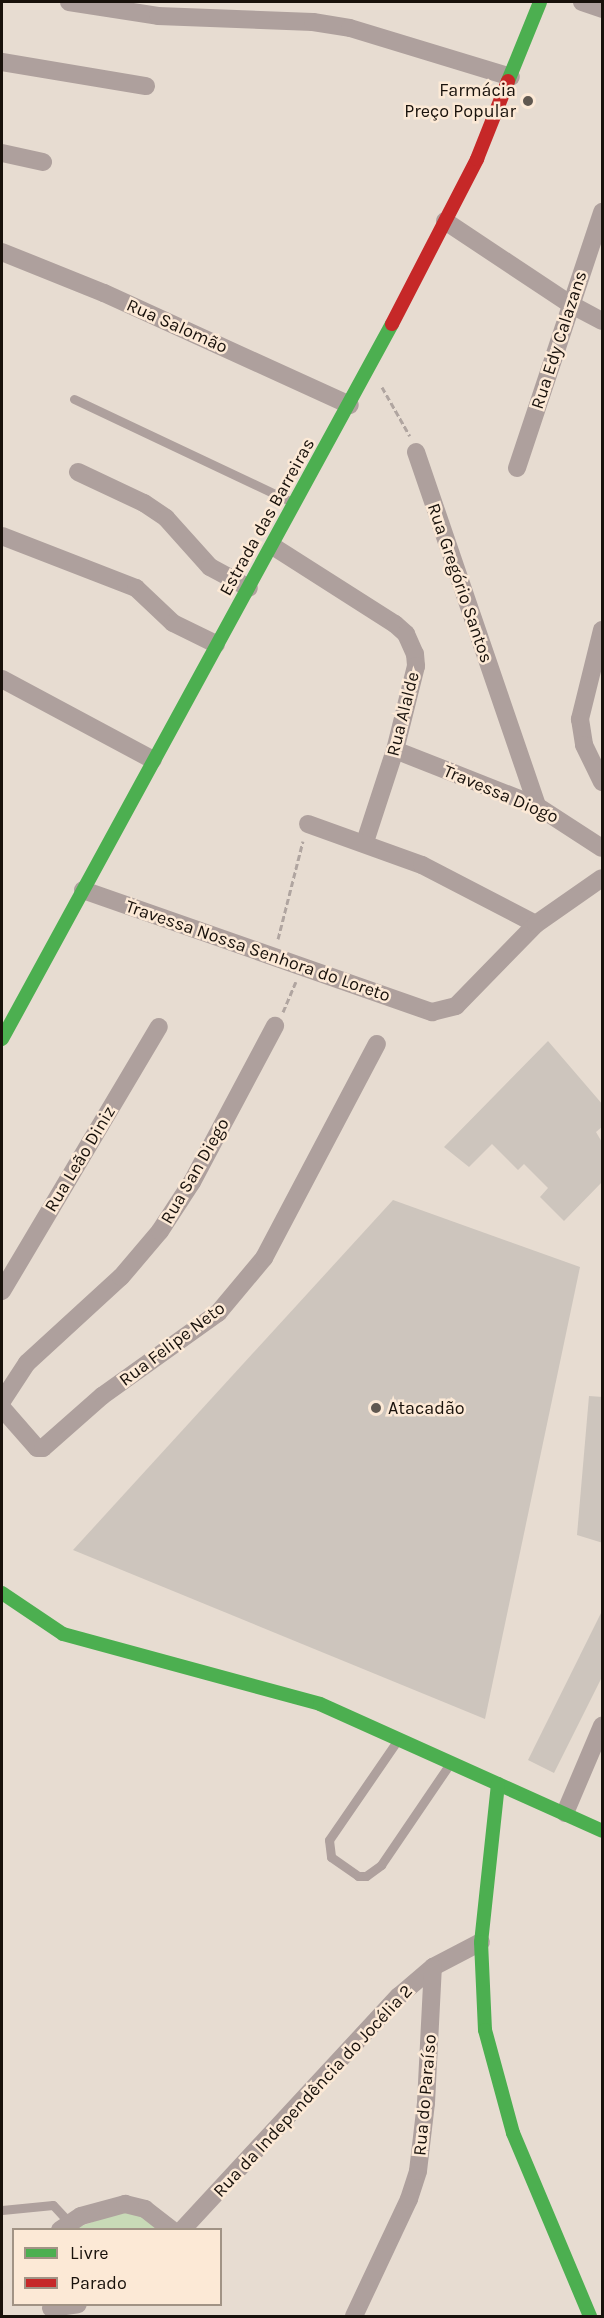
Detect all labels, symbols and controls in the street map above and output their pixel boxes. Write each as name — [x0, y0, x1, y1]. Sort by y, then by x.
place label: Farmácia Preço Popular — [404, 80, 516, 122]
marker: Farmácia Preço Popular — [521, 94, 535, 108]
street label: Rua Edy Calazans — [526, 268, 592, 412]
street label: Rua Salomão — [123, 294, 231, 358]
street label: Estrada das Barreiras — [215, 435, 319, 599]
street label: Rua Gregório Santos — [423, 500, 497, 666]
street label: Rua Alalde — [382, 669, 424, 759]
street label: Travessa Diogo — [440, 760, 562, 828]
street label: Travessa Nossa Senhora do Loreto — [123, 895, 393, 1007]
street label: Rua Leão Diniz — [40, 1102, 120, 1216]
street label: Rua San Diego — [156, 1114, 234, 1228]
street label: Rua Felipe Neto — [115, 1297, 229, 1391]
place label: Atacadão — [388, 1397, 465, 1419]
marker: Atacadão — [369, 1401, 383, 1415]
street label: Rua da Independência do Jocélia 2 — [209, 1980, 417, 2202]
street label: Rua do Paraíso — [409, 2033, 441, 2157]
legend — [12, 2228, 222, 2306]
text: Livre — [70, 2242, 109, 2264]
text: Parado — [70, 2272, 127, 2294]

